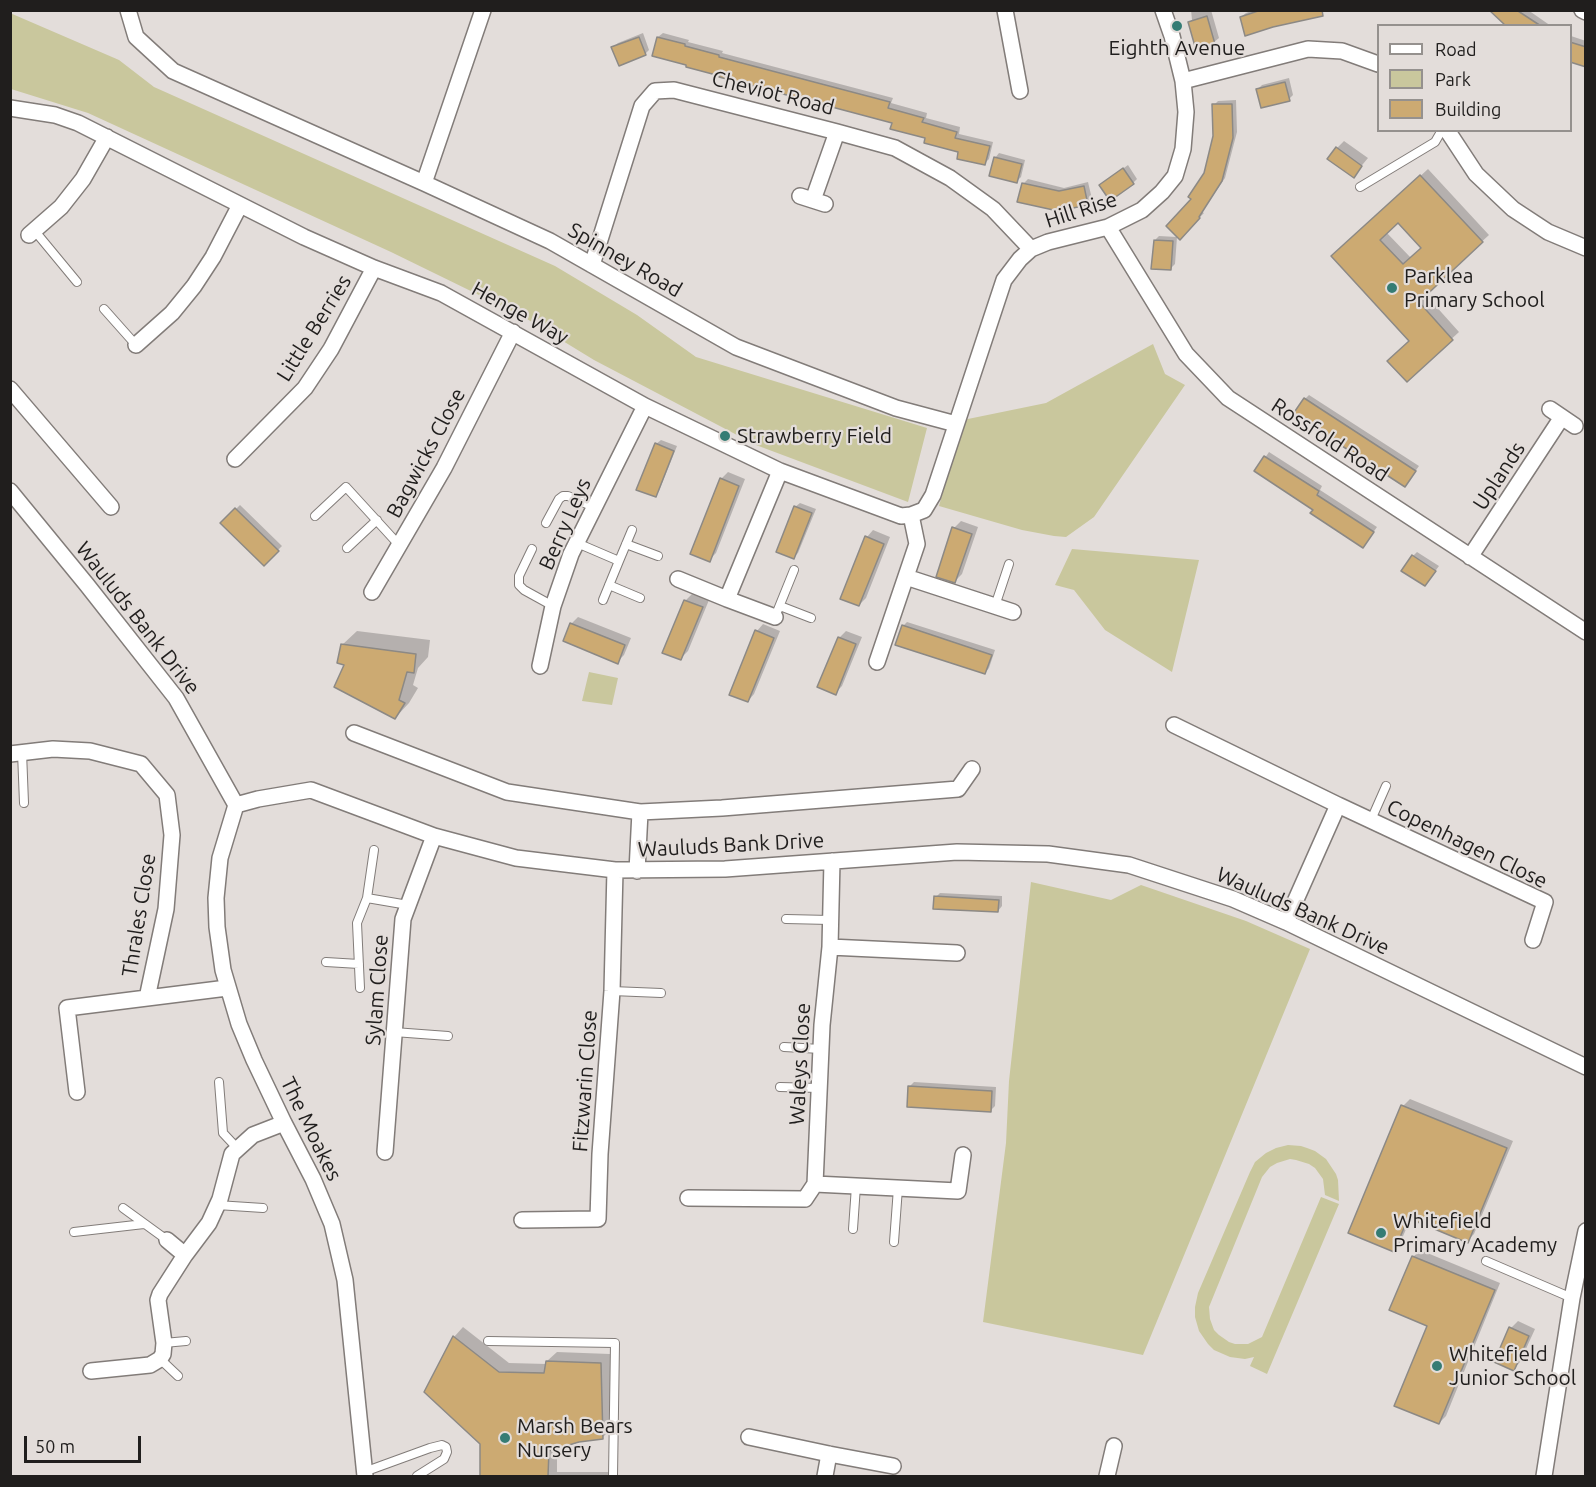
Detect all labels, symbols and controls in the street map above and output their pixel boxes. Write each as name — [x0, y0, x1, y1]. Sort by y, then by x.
marker: Eighth Avenue — [1170, 19, 1184, 33]
legend — [1377, 24, 1572, 132]
place label: Eighth Avenue — [1109, 35, 1245, 61]
text: Road — [1435, 39, 1477, 59]
street label: Cheviot Road — [709, 66, 837, 120]
text: Park — [1435, 69, 1471, 89]
text: Building — [1435, 99, 1501, 119]
street label: Hill Rise — [1042, 187, 1120, 233]
street label: Spinney Road — [564, 217, 686, 303]
place label: Parklea Primary School — [1404, 263, 1545, 313]
street label: Little Berries — [271, 270, 357, 386]
street label: Henge Way — [467, 276, 573, 350]
marker: Parklea Primary School — [1385, 281, 1399, 295]
street label: Bagwicks Close — [381, 384, 471, 522]
street label: Rossfold Road — [1267, 393, 1393, 487]
place label: Strawberry Field — [737, 423, 892, 449]
marker: Strawberry Field — [718, 429, 732, 443]
street label: Uplands — [1468, 437, 1530, 515]
street label: Berry Leys — [534, 474, 596, 574]
street label: Wauluds Bank Drive — [71, 537, 205, 699]
street label: Copenhagen Close — [1383, 794, 1551, 894]
street label: Wauluds Bank Drive — [637, 828, 825, 862]
street label: Thrales Close — [117, 851, 161, 979]
street label: Wauluds Bank Drive — [1213, 862, 1393, 960]
street label: Sylam Close — [361, 934, 393, 1046]
street label: Waleys Close — [784, 1002, 816, 1126]
street label: Fitzwarin Close — [567, 1009, 603, 1153]
street label: The Moakes — [275, 1073, 347, 1185]
place label: Whitefield Primary Academy — [1393, 1208, 1557, 1258]
marker: Whitefield Primary Academy — [1374, 1226, 1388, 1240]
place label: Whitefield Junior School — [1449, 1341, 1576, 1391]
marker: Whitefield Junior School — [1430, 1359, 1444, 1373]
place label: Marsh Bears Nursery — [517, 1413, 633, 1463]
scale bar — [27, 1424, 144, 1462]
marker: Marsh Bears Nursery — [498, 1431, 512, 1445]
text: 50 m — [35, 1436, 75, 1456]

